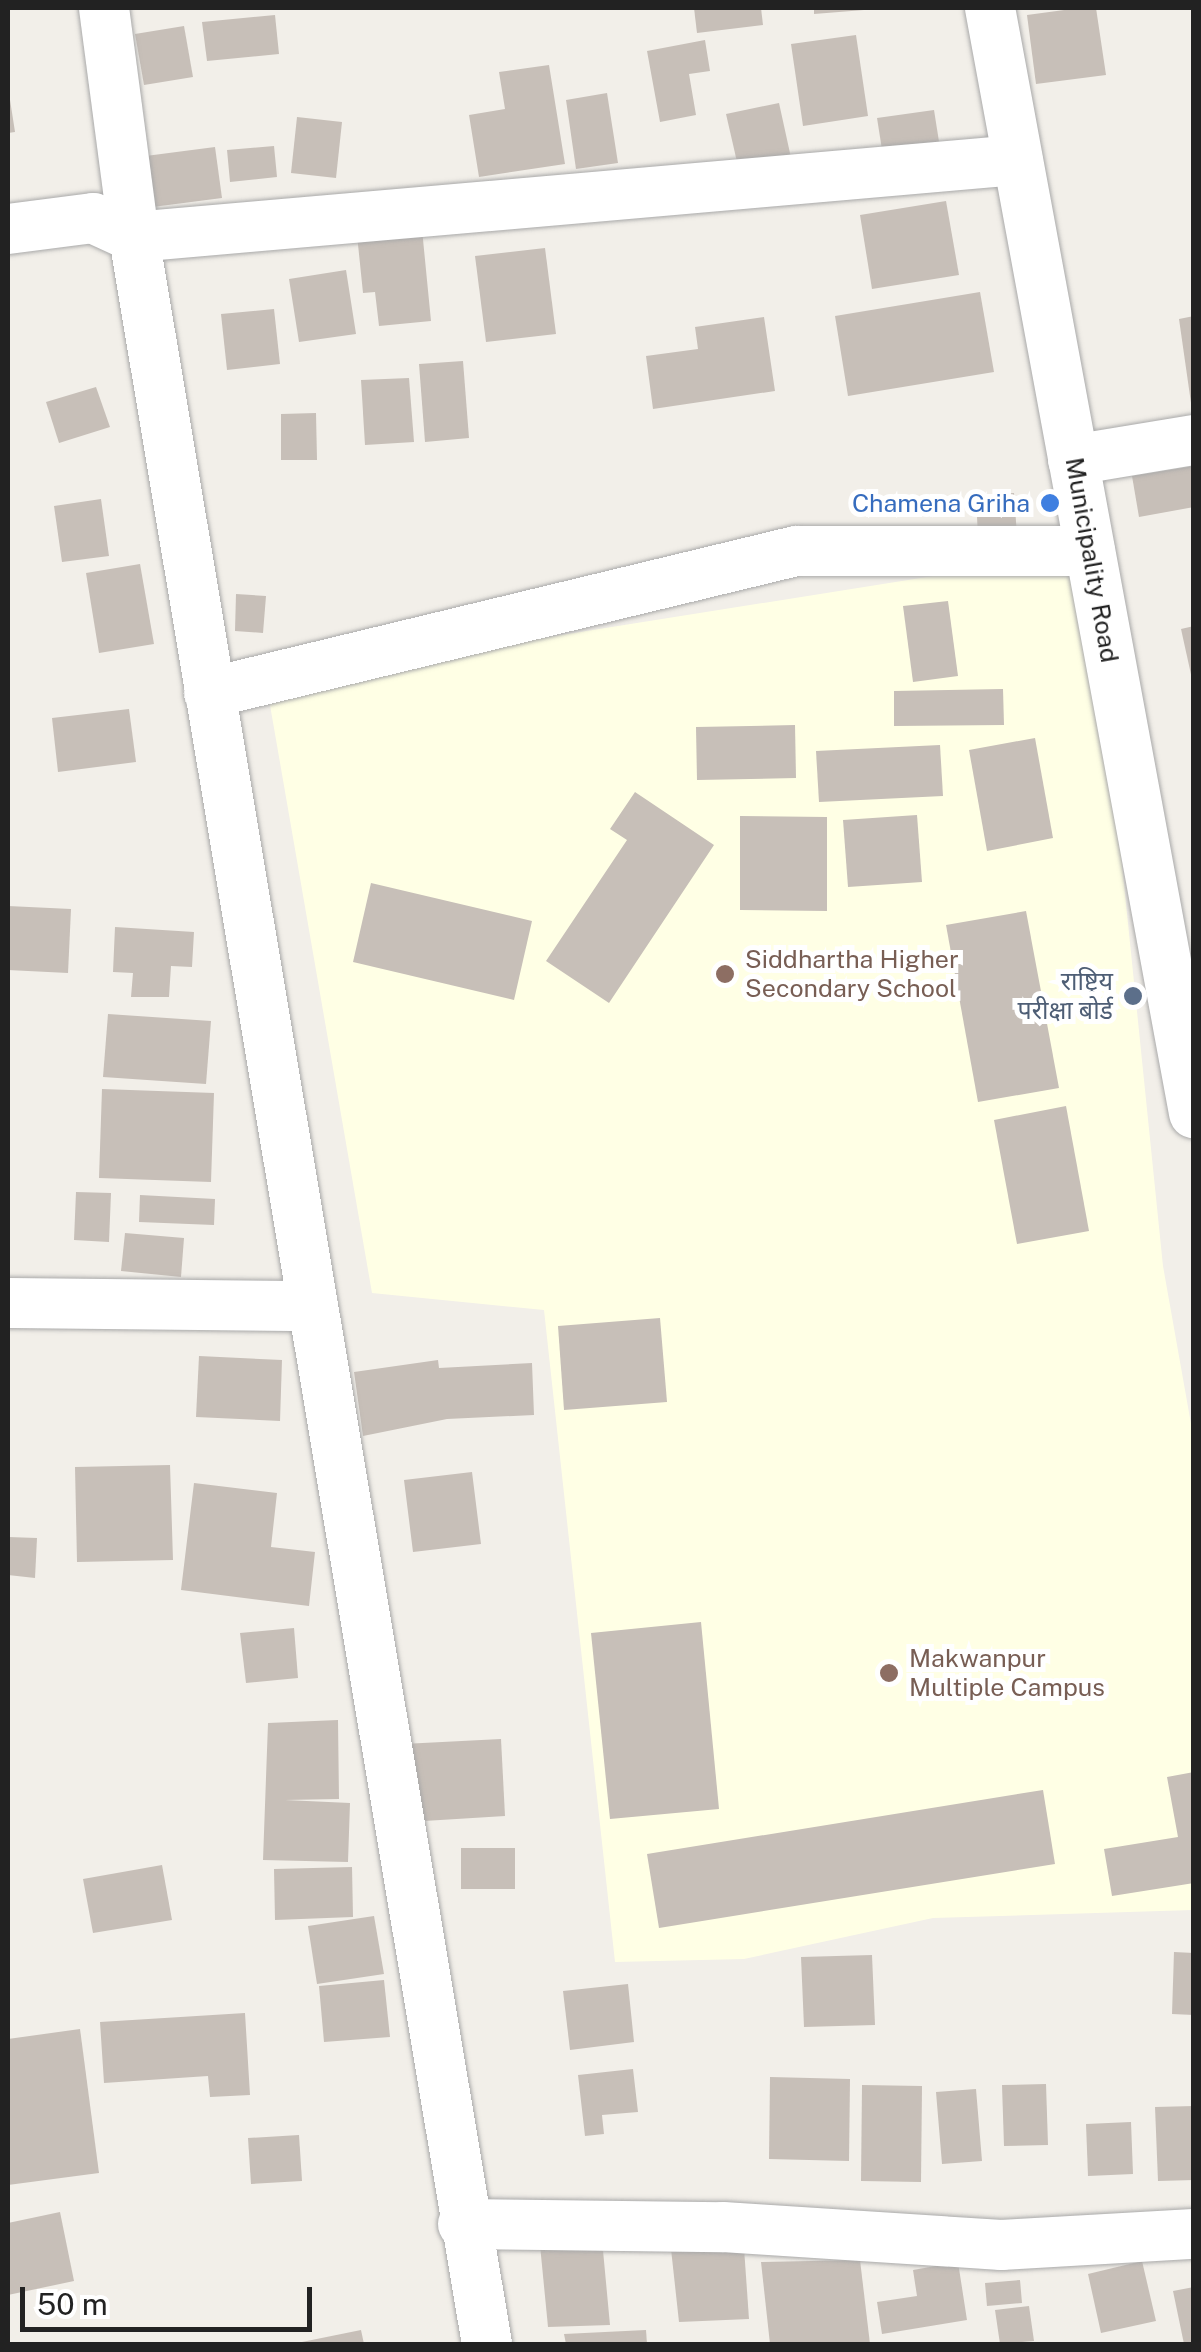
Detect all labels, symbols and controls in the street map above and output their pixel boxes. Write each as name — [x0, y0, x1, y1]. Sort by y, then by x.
street label: Municipality Road — [1059, 455, 1125, 665]
place label: Chamena Griha — [852, 488, 1030, 518]
marker: Chamena Griha — [1039, 492, 1061, 514]
place label: Siddhartha Higher Secondary School — [745, 945, 959, 1004]
marker: Siddhartha Higher Secondary School — [714, 963, 736, 985]
place label: राष्ट्रिय परीक्षा बोर्ड — [1018, 967, 1113, 1026]
marker: राष्ट्रिय परीक्षा बोर्ड — [1122, 985, 1144, 1007]
place label: Makwanpur Multiple Campus — [909, 1644, 1105, 1703]
marker: Makwanpur Multiple Campus — [878, 1662, 900, 1684]
scale bar — [25, 2267, 318, 2329]
text: 50 m — [37, 2286, 108, 2322]

